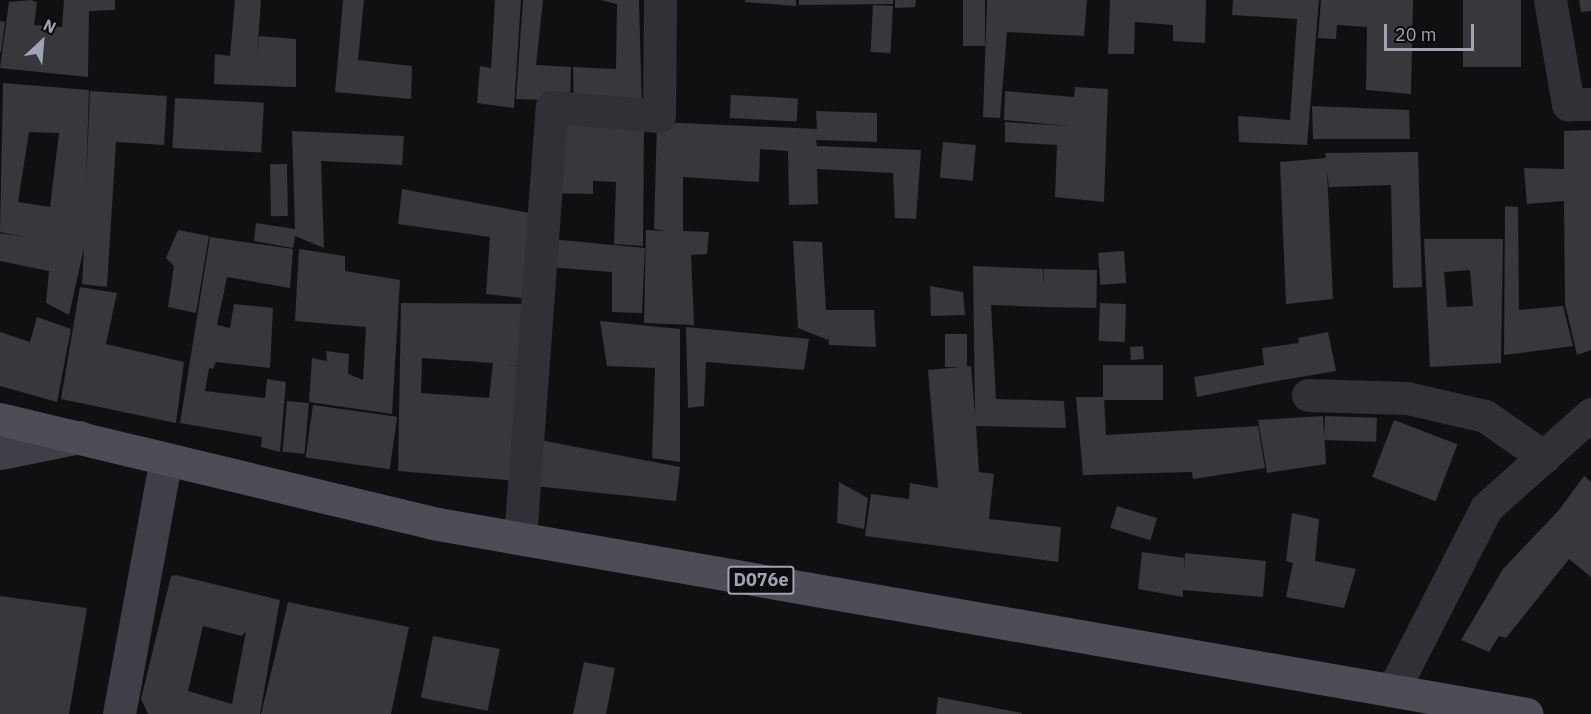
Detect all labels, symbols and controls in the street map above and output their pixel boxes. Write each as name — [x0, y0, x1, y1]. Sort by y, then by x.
north arrow — [12, 12, 72, 72]
scale bar — [1387, 12, 1477, 50]
text: N — [40, 14, 59, 37]
text: 20 m — [1395, 23, 1437, 46]
road number: D076e — [726, 565, 795, 595]

